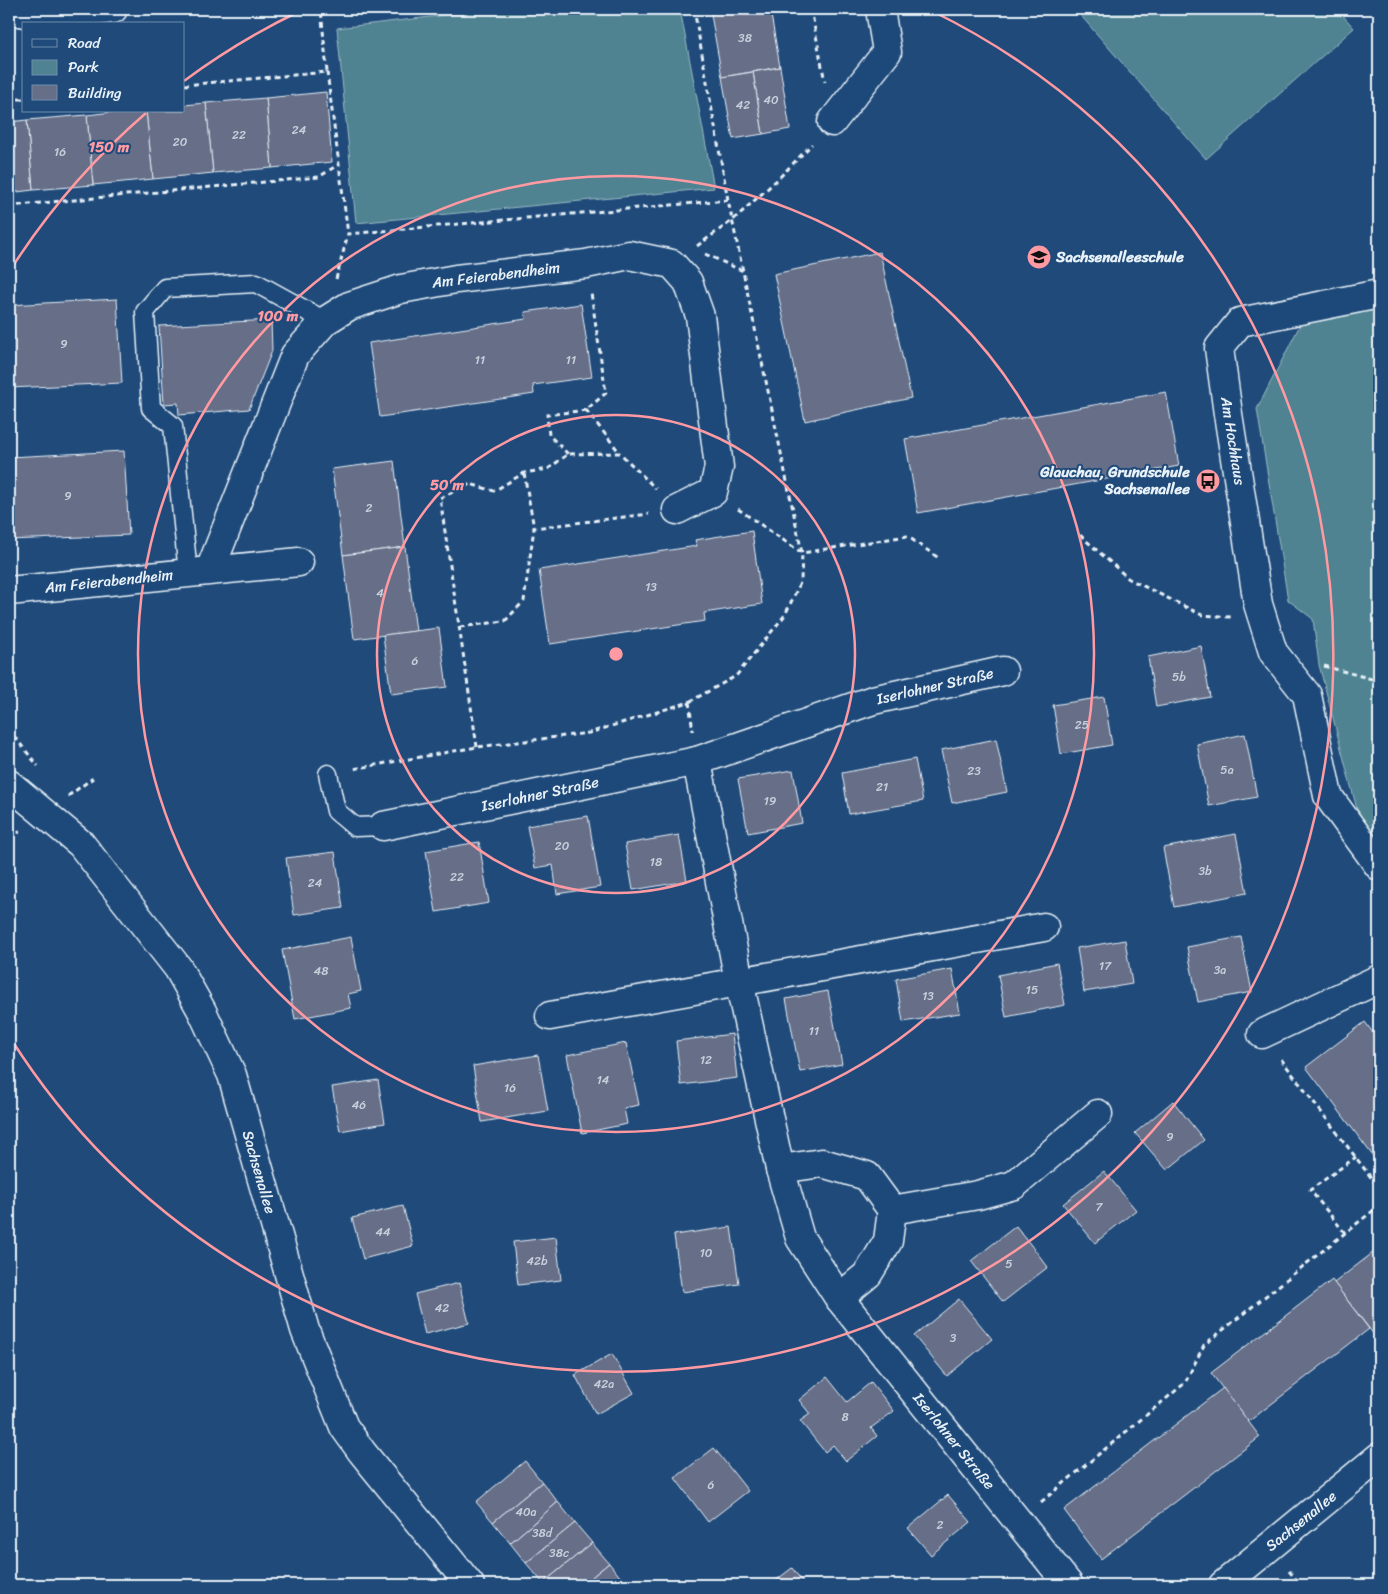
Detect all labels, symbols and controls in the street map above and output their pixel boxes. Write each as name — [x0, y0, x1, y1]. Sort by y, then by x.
legend — [22, 22, 185, 112]
house number: 38 — [738, 27, 752, 49]
text: Road — [68, 30, 101, 56]
text: Park — [68, 54, 99, 80]
text: Building — [68, 80, 122, 106]
house number: 40 — [763, 89, 779, 111]
house number: 42 — [736, 94, 750, 116]
house number: 24 — [292, 119, 307, 141]
house number: 22 — [232, 124, 246, 146]
house number: 20 — [173, 131, 188, 153]
text: 150 m — [89, 134, 130, 160]
house number: 16 — [54, 141, 66, 163]
school or university icon: Sachsenalleeschule — [1026, 244, 1052, 270]
place label: Sachsenalleeschule — [1055, 244, 1184, 270]
street label: Am Feierabendheim — [430, 254, 562, 296]
text: 100 m — [258, 303, 299, 329]
house number: 9 — [60, 333, 68, 355]
house number: 11 — [475, 349, 485, 371]
house number: 11 — [566, 349, 576, 371]
street label: Am Hochhaus — [1213, 394, 1253, 487]
place label: Glauchau, Grundschule Sachsenallee — [1039, 459, 1190, 502]
bus stop icon: Glauchau, Grundschule Sachsenallee — [1195, 468, 1221, 494]
text: 50 m — [430, 472, 465, 498]
house number: 9 — [64, 485, 72, 507]
house number: 2 — [366, 497, 373, 519]
street label: Am Feierabendheim — [43, 561, 175, 601]
house number: 13 — [645, 576, 657, 598]
house number: 4 — [376, 582, 384, 604]
centre of rings — [607, 645, 625, 663]
house number: 6 — [412, 650, 419, 672]
street label: Iserlohner Straße — [873, 660, 996, 712]
house number: 5b — [1172, 666, 1186, 688]
house number: 25 — [1075, 714, 1089, 736]
house number: 5a — [1220, 759, 1234, 781]
house number: 23 — [967, 760, 981, 782]
street label: Iserlohner Straße — [478, 769, 601, 819]
house number: 21 — [876, 776, 888, 798]
house number: 19 — [764, 790, 776, 812]
house number: 20 — [555, 835, 570, 857]
house number: 18 — [650, 851, 662, 873]
house number: 3b — [1198, 860, 1212, 882]
house number: 22 — [450, 866, 464, 888]
house number: 24 — [308, 872, 323, 894]
house number: 17 — [1099, 955, 1112, 977]
house number: 3a — [1214, 959, 1226, 981]
house number: 48 — [314, 960, 328, 982]
house number: 15 — [1026, 979, 1038, 1001]
house number: 13 — [922, 985, 934, 1007]
house number: 11 — [809, 1020, 819, 1042]
house number: 12 — [700, 1049, 712, 1071]
house number: 14 — [597, 1069, 610, 1091]
house number: 16 — [504, 1077, 516, 1099]
house number: 46 — [352, 1094, 366, 1116]
house number: 9 — [1166, 1126, 1174, 1148]
street label: Sachsenallee — [235, 1127, 283, 1217]
house number: 7 — [1096, 1196, 1104, 1218]
house number: 44 — [375, 1221, 391, 1243]
house number: 10 — [700, 1242, 713, 1264]
house number: 42b — [526, 1250, 548, 1272]
house number: 5 — [1005, 1253, 1013, 1275]
house number: 42 — [435, 1297, 449, 1319]
house number: 3 — [950, 1327, 957, 1349]
house number: 42a — [594, 1373, 614, 1395]
street label: Iserlohner Straße — [906, 1386, 1002, 1496]
house number: 8 — [841, 1406, 849, 1428]
house number: 6 — [708, 1474, 715, 1496]
street label: Sachsenallee — [1259, 1484, 1343, 1558]
house number: 40a — [515, 1501, 537, 1523]
house number: 2 — [937, 1514, 944, 1536]
house number: 38d — [532, 1522, 554, 1544]
house number: 38c — [549, 1542, 569, 1564]

